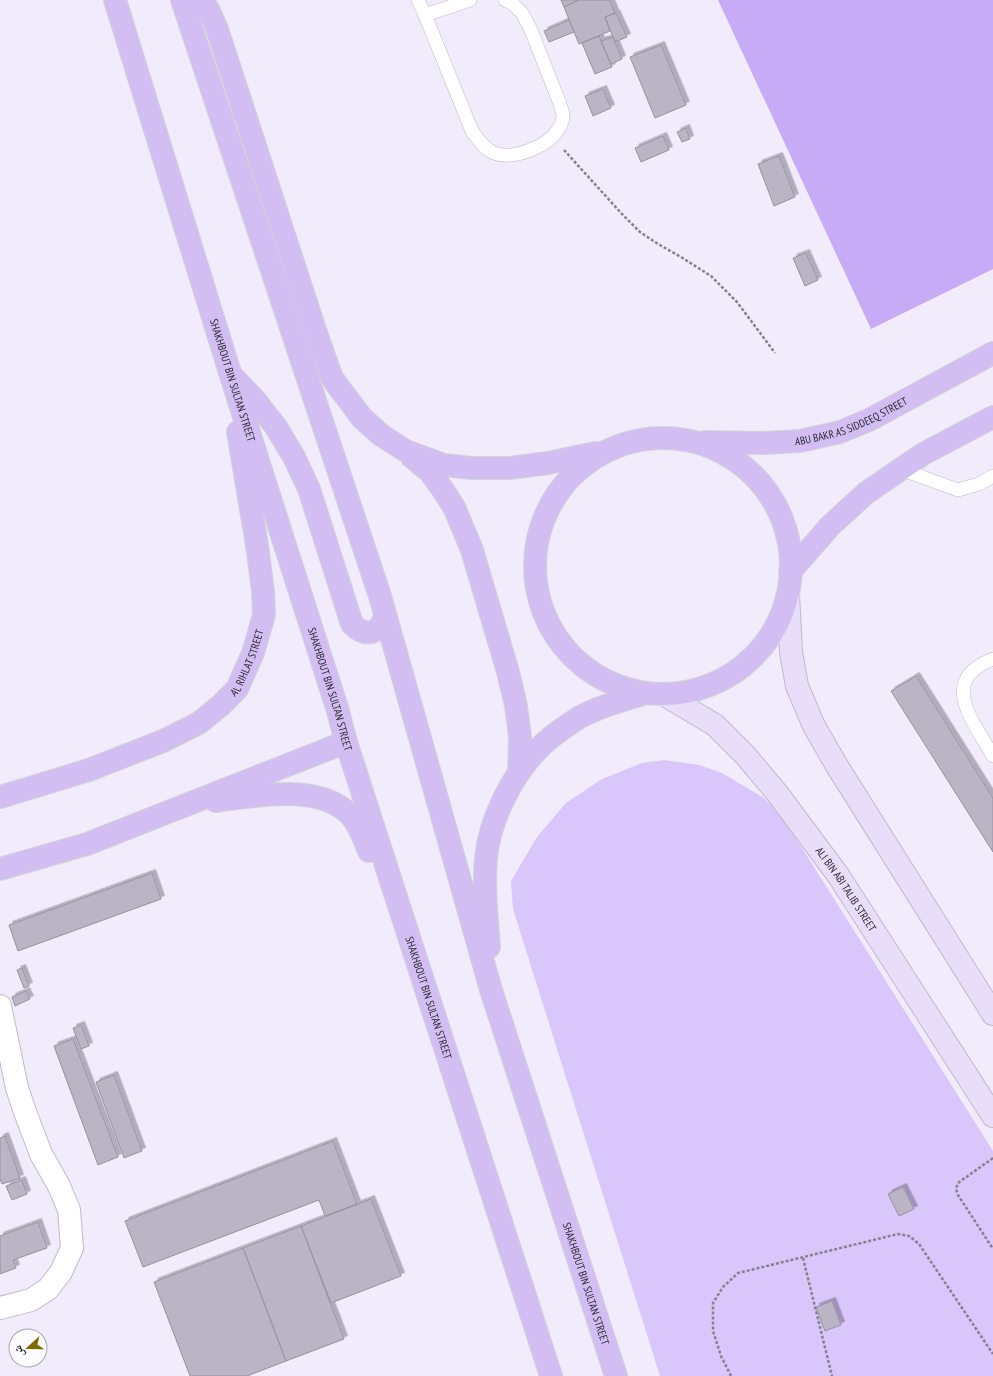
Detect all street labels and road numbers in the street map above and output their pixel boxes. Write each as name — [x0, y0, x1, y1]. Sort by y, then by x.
street label: SHAKHBOUT BIN SULTAN STREET — [207, 317, 259, 444]
street label: ABU BAKR AS SIDDEEQ STREET — [795, 394, 910, 448]
street label: SHAKHBOUT BIN SULTAN STREET — [305, 626, 355, 753]
street label: AL RIHLAT STREET — [227, 628, 267, 699]
street label: ALI BIN ABI TALIB STREET — [812, 844, 879, 934]
street label: SHAKHBOUT BIN SULTAN STREET — [402, 935, 455, 1061]
street label: SHAKHBOUT BIN SULTAN STREET — [560, 1221, 613, 1347]

